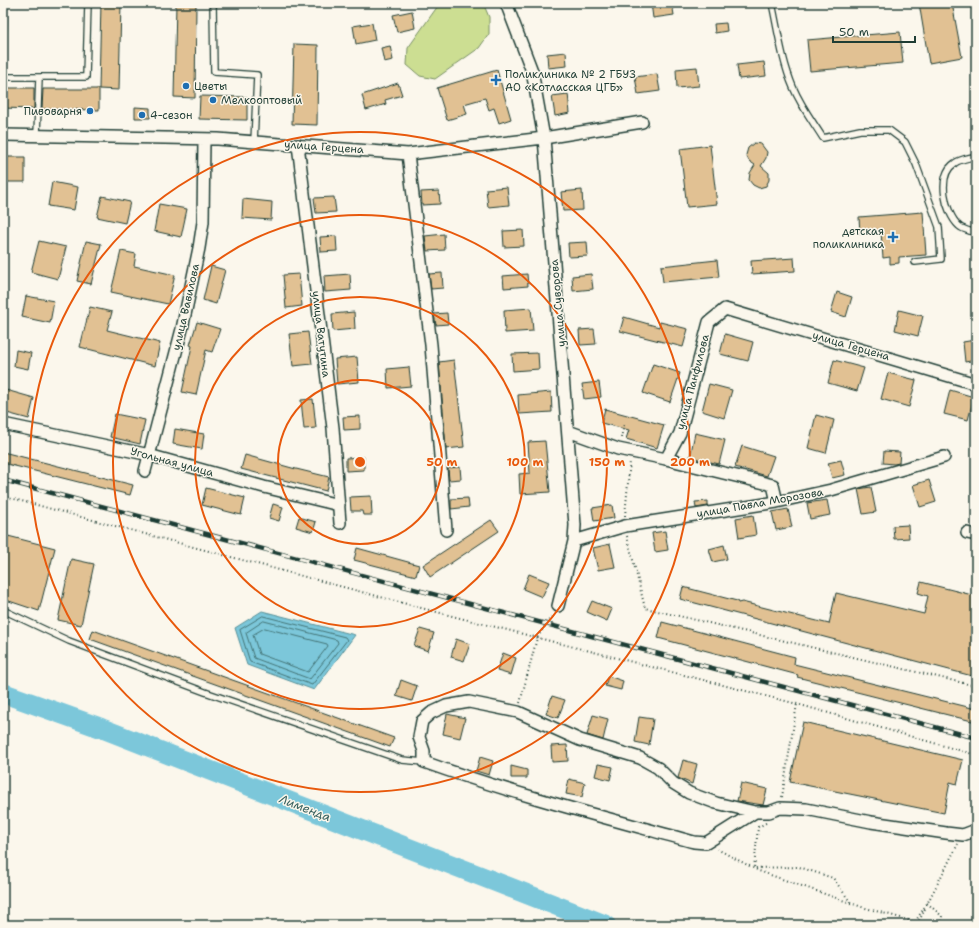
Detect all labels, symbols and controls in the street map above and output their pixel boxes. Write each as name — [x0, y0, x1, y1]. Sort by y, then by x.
scale bar — [833, 18, 915, 44]
text: 50 m — [839, 24, 869, 40]
place label: Поликлиника № 2 ГБУЗ АО «Котласская ЦГБ» — [505, 67, 636, 95]
marker: Поликлиника № 2 ГБУЗ АО «Котласская ЦГБ» — [490, 74, 502, 86]
place label: Цветы — [194, 79, 227, 94]
marker: Цветы — [181, 81, 191, 91]
place label: Мелкооптовый — [221, 93, 302, 108]
marker: Мелкооптовый — [208, 95, 218, 105]
place label: Пивоварня — [24, 104, 82, 119]
marker: Пивоварня — [85, 106, 95, 116]
place label: 4-сезон — [150, 108, 192, 123]
marker: 4-сезон — [137, 110, 147, 120]
street label: улица Герцена — [284, 137, 364, 157]
place label: детская поликлиника — [813, 224, 884, 252]
marker: детская поликлиника — [887, 231, 899, 243]
street label: улица Суворова — [547, 258, 569, 347]
street label: улица Вавилова — [169, 262, 203, 352]
street label: улица Ватутина — [308, 290, 334, 378]
street label: улица Герцена — [811, 328, 892, 364]
street label: улица Панфилова — [673, 332, 713, 432]
street label: Угольная улица — [129, 444, 215, 480]
text: 50 m — [427, 454, 458, 470]
text: 100 m — [507, 454, 544, 470]
text: 150 m — [589, 454, 625, 470]
text: 200 m — [670, 454, 710, 470]
centre of rings — [353, 455, 367, 469]
street label: улица Павла Морозова — [695, 484, 825, 522]
water label: Лименда — [276, 791, 333, 825]

